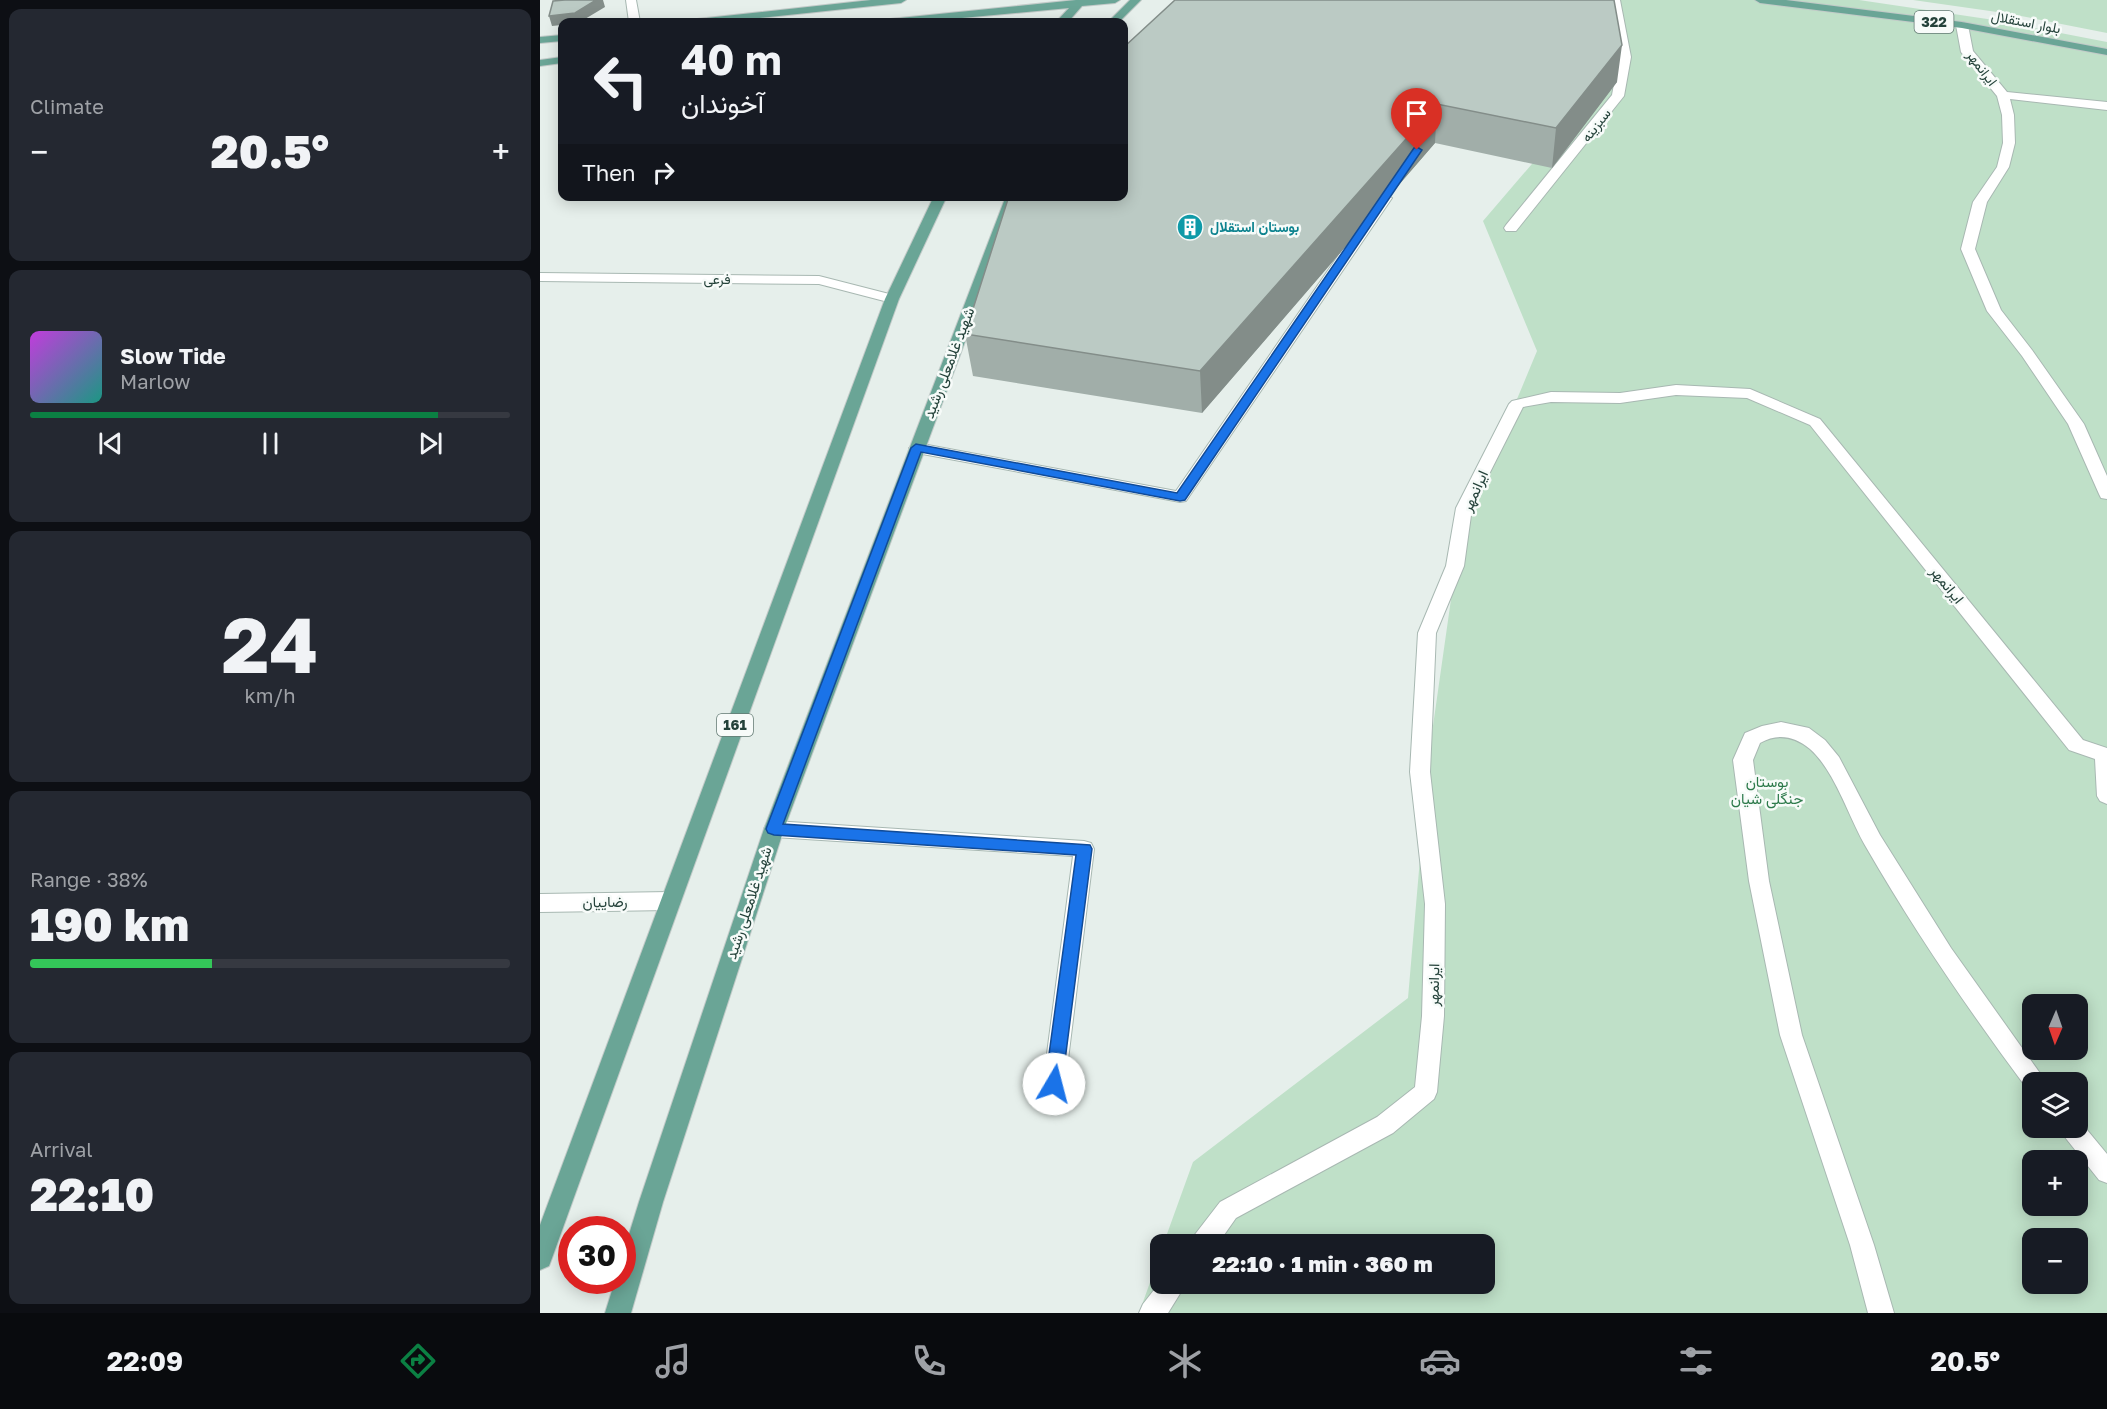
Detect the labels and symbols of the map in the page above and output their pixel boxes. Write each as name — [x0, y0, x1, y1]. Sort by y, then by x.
street label: بلوار استقلال — [1990, 6, 2062, 39]
road number: 322 — [1914, 11, 1954, 33]
street label: ایرانمهر — [1962, 46, 2001, 89]
pin — [1391, 88, 1442, 150]
street label: سبزینه — [1577, 105, 1615, 145]
building icon: بوستان استقلال — [1175, 212, 1205, 242]
place label: بوستان استقلال — [1210, 218, 1299, 236]
street label: فرعی — [703, 270, 731, 288]
street label: شهید غلامعلی رشید — [919, 304, 979, 421]
street label: ایرانمهر — [1457, 467, 1492, 515]
street label: ایرانمهر — [1926, 561, 1968, 607]
road number: 161 — [717, 714, 753, 736]
park label: بوستان جنگلی شیان — [1731, 772, 1803, 809]
street label: شهید غلامعلی رشید — [721, 844, 777, 962]
street label: رضاییان — [582, 892, 628, 911]
street label: ایرانمهر — [1424, 963, 1443, 1008]
north arrow — [2022, 994, 2088, 1060]
position arrow — [1022, 1052, 1086, 1116]
speed limit sign: 30 — [558, 1216, 636, 1294]

